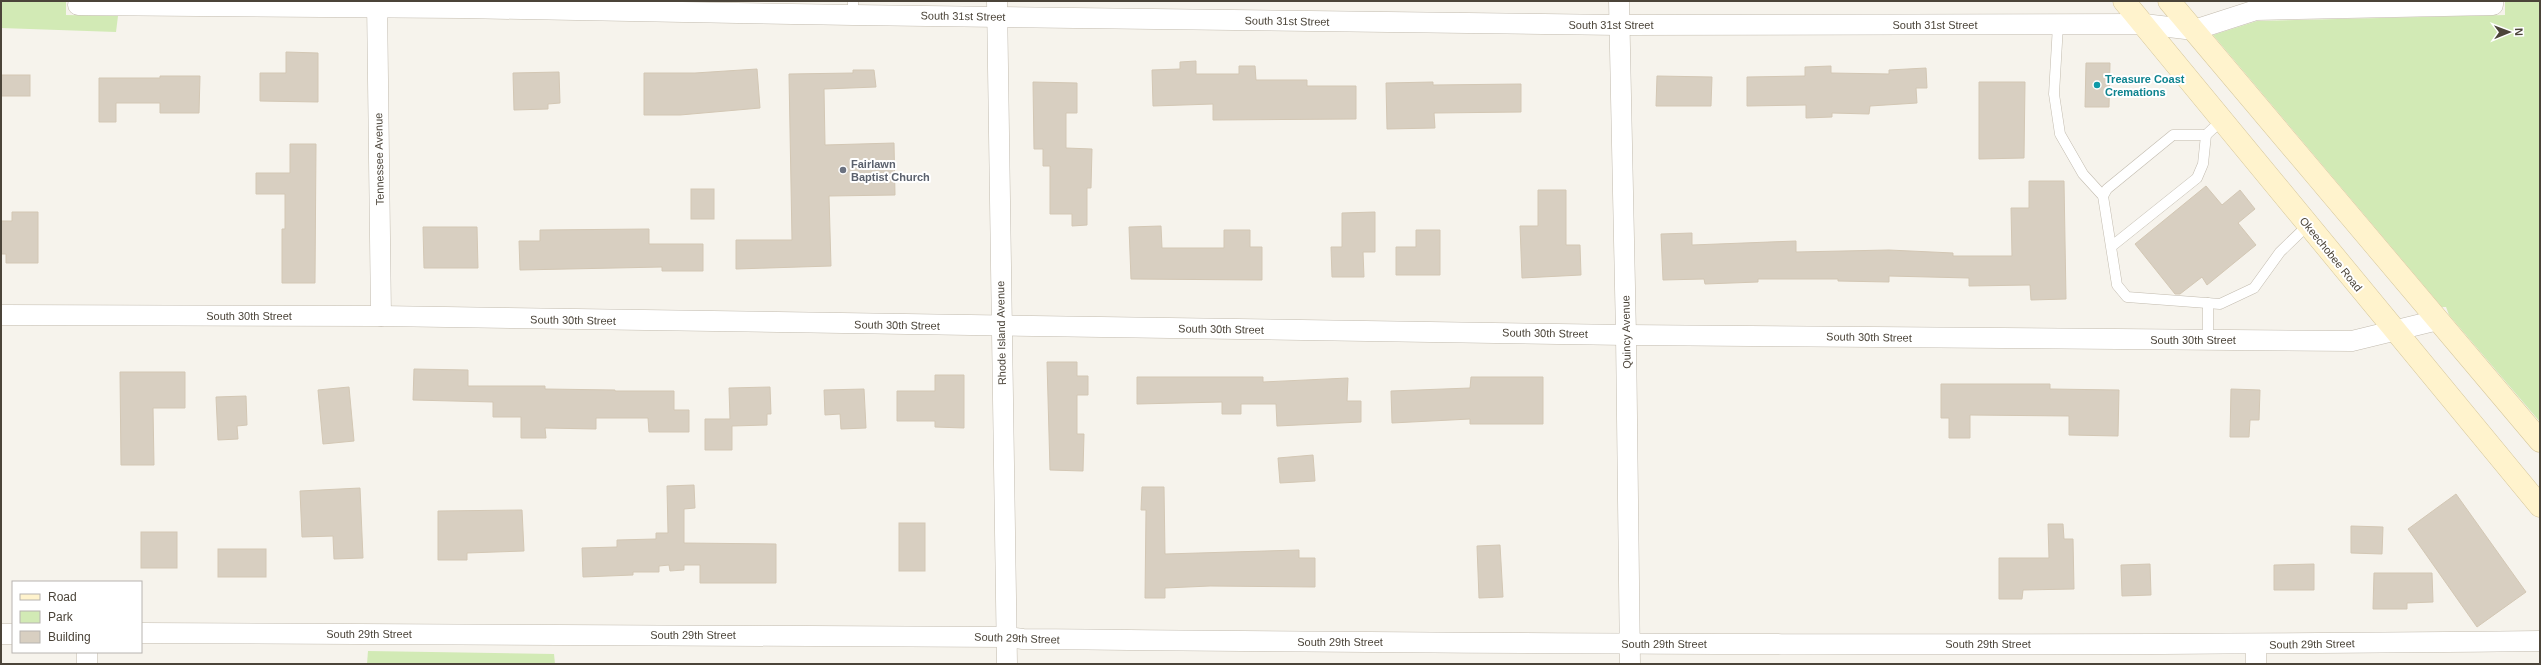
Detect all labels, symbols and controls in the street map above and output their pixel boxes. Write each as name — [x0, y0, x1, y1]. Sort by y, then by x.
street label: South 31st Street — [920, 9, 1006, 23]
north arrow — [2489, 12, 2529, 52]
street label: South 31st Street — [1244, 14, 1330, 28]
street label: South 31st Street — [1569, 19, 1654, 31]
street label: South 31st Street — [1893, 19, 1978, 31]
text: N — [2513, 28, 2525, 36]
place label: Treasure Coast Cremations — [2105, 73, 2185, 98]
marker: Treasure Coast Cremations — [2092, 80, 2102, 90]
street label: Tennessee Avenue — [372, 113, 386, 205]
place label: Fairlawn Baptist Church — [851, 158, 930, 183]
marker: Fairlawn Baptist Church — [838, 165, 848, 175]
street label: Okeechobee Road — [2297, 215, 2365, 293]
street label: Rhode Island Avenue — [994, 281, 1008, 385]
street label: Quincy Avenue — [1619, 295, 1633, 369]
street label: South 30th Street — [206, 310, 292, 322]
street label: South 30th Street — [530, 313, 616, 327]
street label: South 30th Street — [854, 318, 940, 332]
street label: South 30th Street — [1178, 322, 1264, 336]
street label: South 30th Street — [1502, 326, 1588, 340]
street label: South 30th Street — [1826, 330, 1912, 344]
street label: South 30th Street — [2150, 334, 2236, 346]
legend — [12, 581, 142, 653]
text: Road — [48, 590, 77, 604]
text: Park — [48, 610, 74, 624]
street label: South 29th Street — [326, 628, 412, 640]
street label: South 29th Street — [650, 629, 736, 641]
text: Building — [48, 630, 91, 644]
street label: South 29th Street — [974, 631, 1060, 645]
street label: South 29th Street — [1297, 636, 1383, 648]
street label: South 29th Street — [2269, 637, 2355, 651]
street label: South 29th Street — [1621, 638, 1707, 650]
street label: South 29th Street — [1945, 638, 2031, 650]

